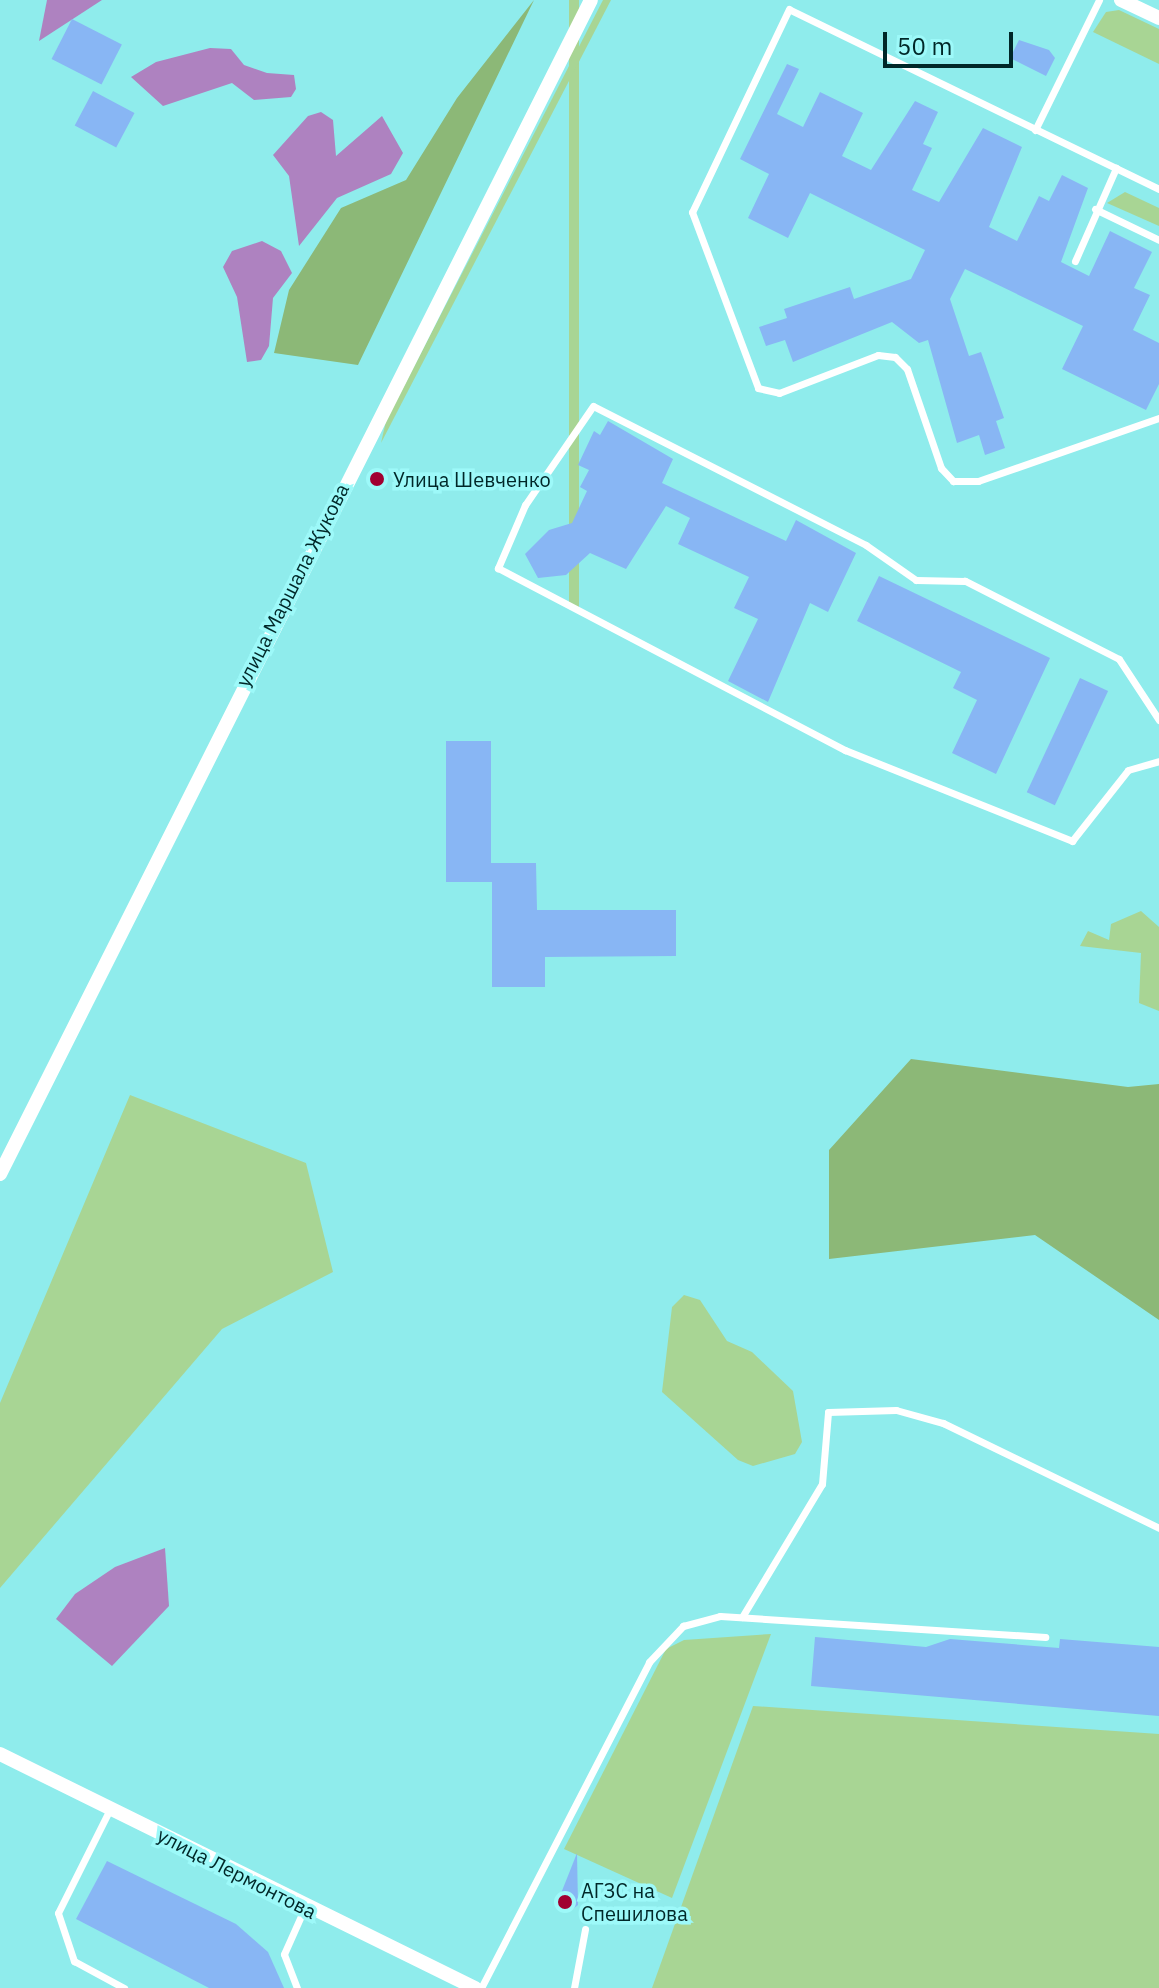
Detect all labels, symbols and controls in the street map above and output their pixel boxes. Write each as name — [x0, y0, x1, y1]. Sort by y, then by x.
scale bar — [887, 16, 1017, 66]
text: 50 m — [897, 30, 952, 62]
place label: Улица Шевченко — [393, 467, 551, 491]
marker: Улица Шевченко — [368, 470, 386, 488]
street label: улица Маршала Жукова — [230, 479, 354, 691]
street label: улица Лермонтова — [153, 1822, 321, 1924]
place label: АГЗС на Спешилова — [581, 1878, 688, 1925]
marker: АГЗС на Спешилова — [556, 1893, 574, 1911]

